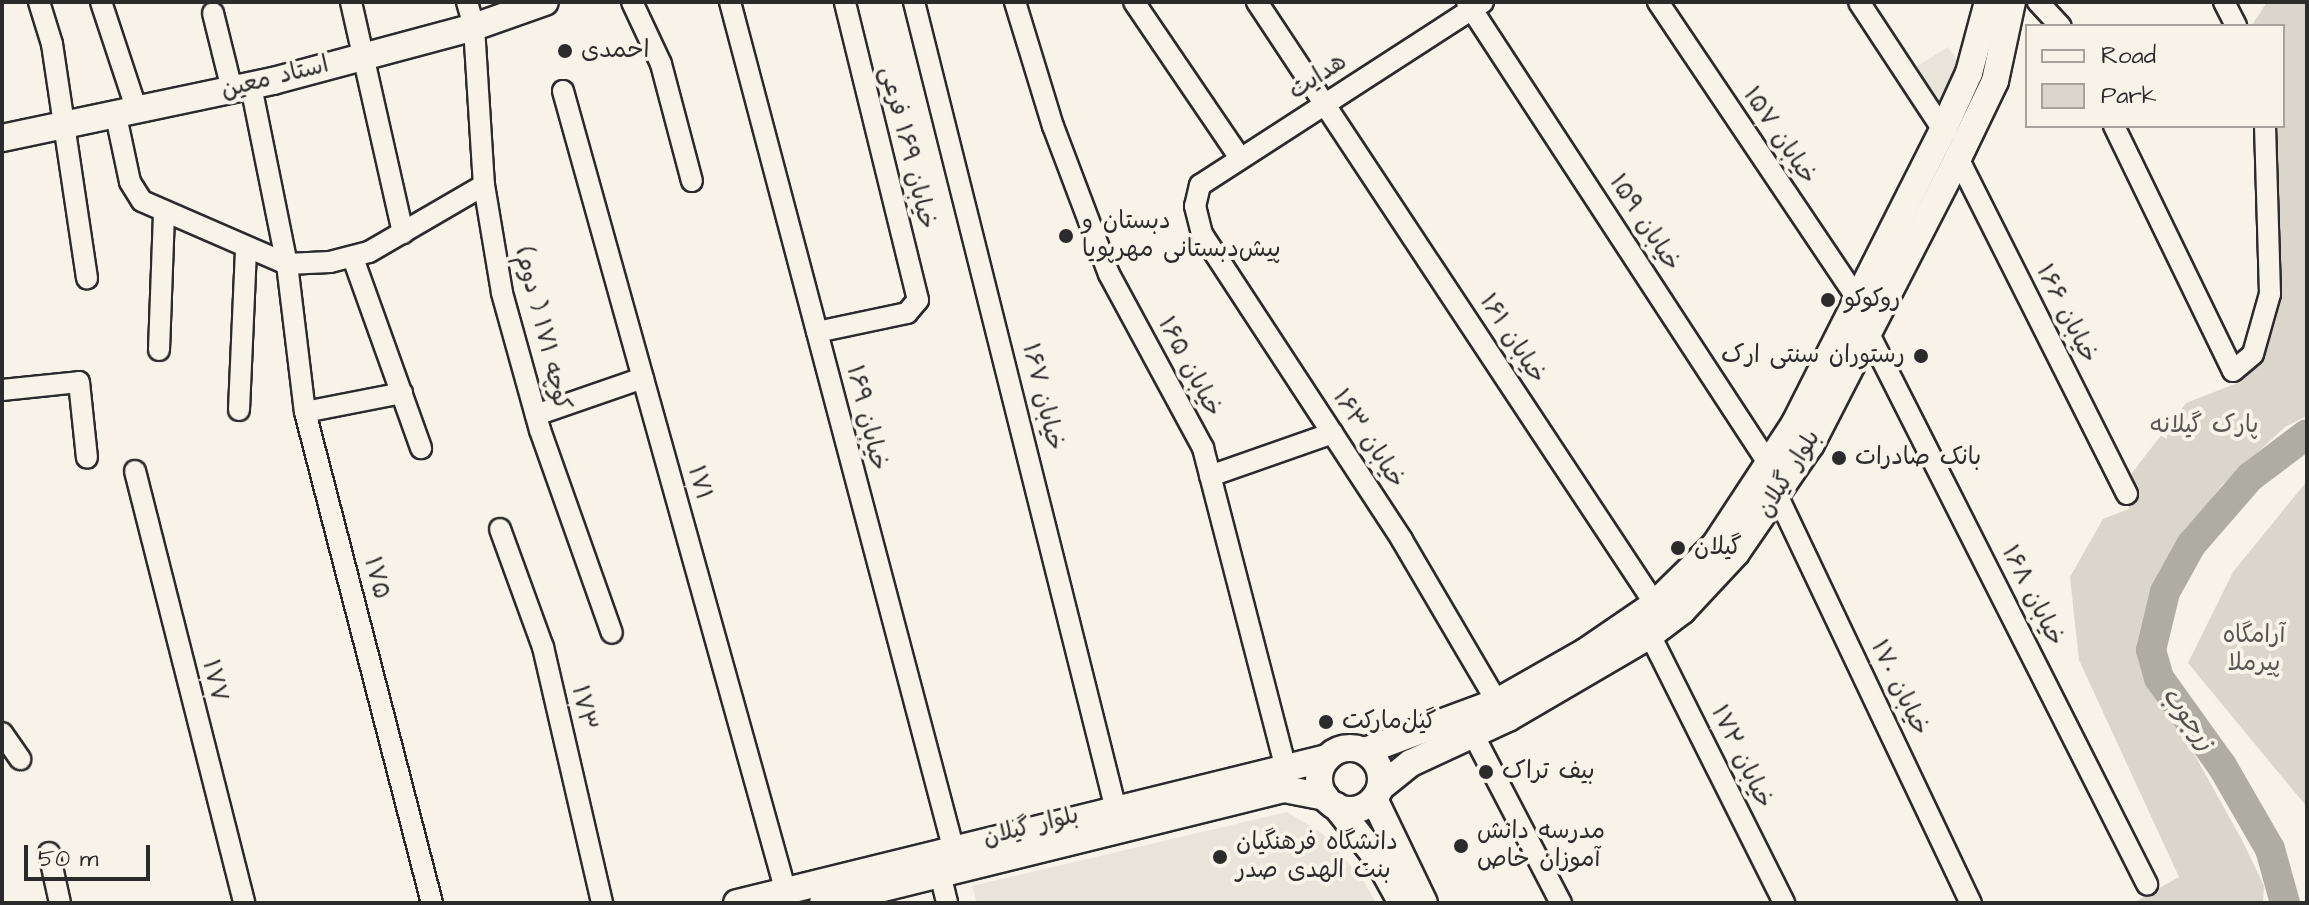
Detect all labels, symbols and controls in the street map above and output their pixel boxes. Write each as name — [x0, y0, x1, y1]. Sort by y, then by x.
legend — [2025, 24, 2285, 128]
place label: احمدی — [581, 37, 650, 65]
text: Road — [2101, 39, 2156, 73]
marker: احمدی — [556, 42, 574, 60]
street label: هدایت — [1284, 48, 1352, 106]
street label: استاد معین — [218, 51, 332, 105]
street label: خیابان ۱۶۹ فرعی — [873, 64, 941, 232]
text: Park — [2101, 79, 2157, 113]
street label: خیابان ۱۵۷ — [1736, 82, 1822, 190]
street label: خیابان ۱۵۹ — [1602, 169, 1686, 277]
place label: دبستان و پیش‌دبستانی مهرپویا — [1082, 208, 1281, 264]
marker: دبستان و پیش‌دبستانی مهرپویا — [1057, 227, 1075, 245]
street label: کوچه ۱۷۱ ( دوم) — [508, 245, 576, 413]
street label: خیابان ۱۶۶ — [2029, 260, 2103, 368]
place label: روکوکو — [1844, 286, 1900, 314]
street label: خیابان ۱۶۱ — [1472, 289, 1552, 389]
marker: روکوکو — [1819, 291, 1837, 309]
street label: خیابان ۱۶۵ — [1151, 312, 1227, 422]
street label: خیابان ۱۶۷ — [1015, 341, 1069, 453]
place label: رستوران سنتی ارک — [1721, 342, 1905, 370]
marker: رستوران سنتی ارک — [1912, 347, 1930, 365]
street label: خیابان ۱۶۹ — [839, 362, 893, 474]
street label: خیابان ۱۶۳ — [1325, 384, 1411, 494]
park label: پارک گیلانه — [2150, 412, 2258, 440]
street label: بلوار گیلان — [1751, 425, 1827, 523]
place label: بانک صادرات — [1855, 444, 1981, 472]
marker: بانک صادرات — [1830, 449, 1848, 467]
street label: ۱۷۱ — [680, 463, 718, 503]
place label: گیلان — [1694, 534, 1742, 562]
marker: گیلان — [1669, 539, 1687, 557]
street label: خیابان ۱۶۸ — [1994, 541, 2070, 651]
street label: ۱۷۵ — [357, 554, 395, 602]
park label: آرامگاه پیرملا — [2223, 622, 2285, 678]
street label: خیابان ۱۷۰ — [1864, 636, 1934, 740]
street label: ۱۷۷ — [195, 657, 233, 705]
water label: زرجوب — [2155, 681, 2221, 757]
street label: ۱۷۳ — [564, 683, 602, 733]
street label: خیابان ۱۷۲ — [1704, 701, 1778, 813]
place label: گیل‌مارکت — [1342, 708, 1436, 736]
marker: گیل‌مارکت — [1317, 713, 1335, 731]
place label: بیف تراک — [1502, 758, 1595, 786]
marker: بیف تراک — [1477, 763, 1495, 781]
street label: بلوار گیلان — [980, 801, 1082, 853]
place label: مدرسه دانش آموزان خاص — [1477, 818, 1605, 874]
scale bar — [28, 829, 154, 879]
place label: دانشگاه فرهنگیان بنت الهدی صدر — [1236, 829, 1398, 885]
marker: مدرسه دانش آموزان خاص — [1452, 837, 1470, 855]
text: 50 m — [38, 842, 98, 876]
marker: دانشگاه فرهنگیان بنت الهدی صدر — [1211, 848, 1229, 866]

